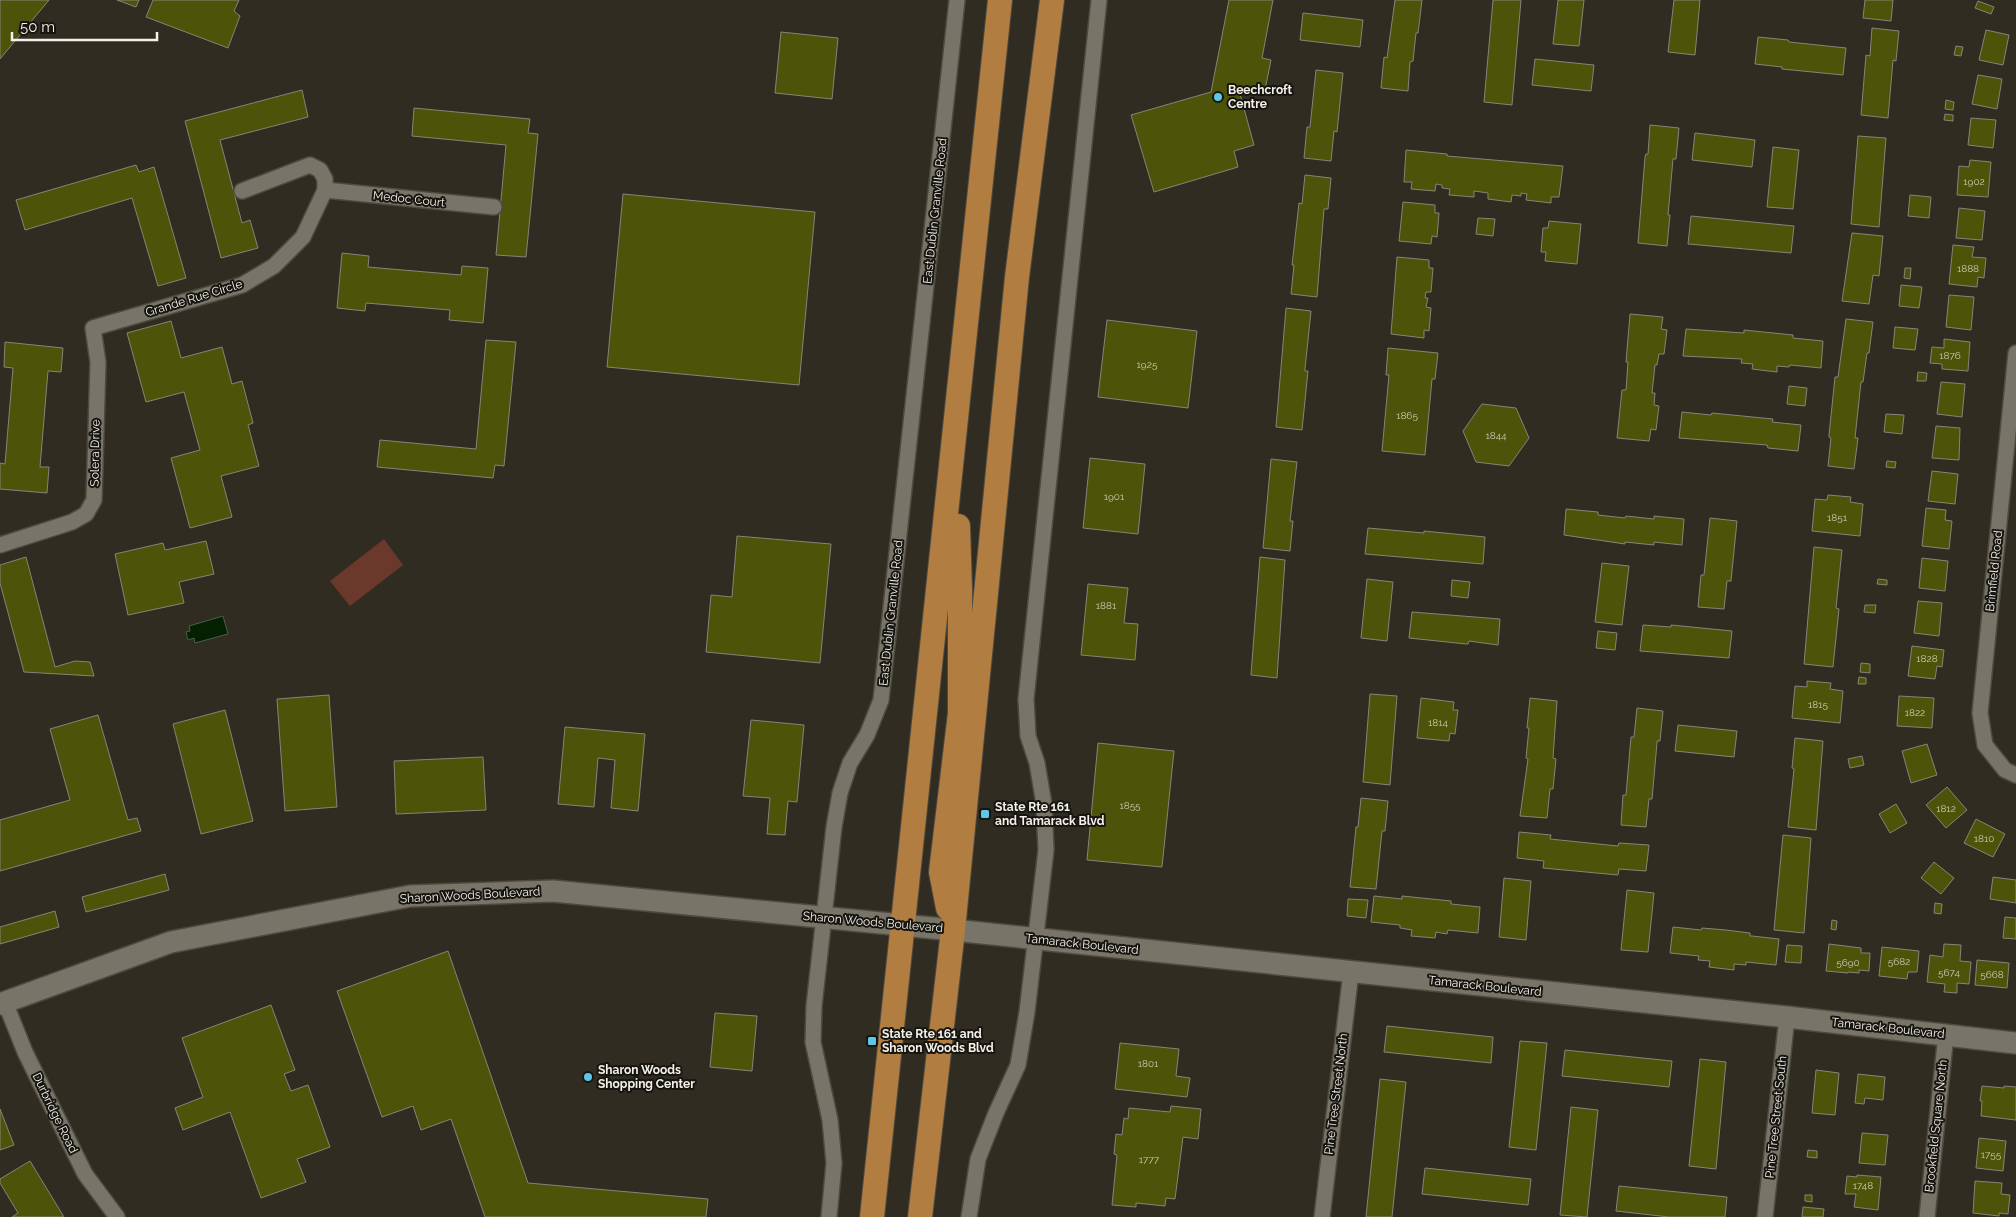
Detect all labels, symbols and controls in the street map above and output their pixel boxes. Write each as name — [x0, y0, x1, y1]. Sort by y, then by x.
scale bar — [12, 10, 158, 42]
text: 50 m — [20, 18, 55, 36]
place label: Beechcroft Centre — [1228, 83, 1293, 111]
marker: Beechcroft Centre — [1212, 91, 1224, 103]
street label: East Dublin Granville Road — [920, 137, 950, 285]
house number: 1902 — [1963, 176, 1985, 187]
street label: Medoc Court — [372, 188, 446, 210]
house number: 1888 — [1957, 263, 1979, 274]
street label: Grande Rue Circle — [144, 277, 244, 319]
house number: 1876 — [1939, 350, 1961, 361]
house number: 1925 — [1137, 359, 1158, 370]
house number: 1865 — [1396, 410, 1418, 421]
street label: Solera Drive — [87, 419, 103, 487]
house number: 1844 — [1485, 430, 1507, 441]
house number: 1901 — [1104, 491, 1125, 502]
house number: 1851 — [1827, 512, 1848, 523]
street label: Brimfield Road — [1983, 530, 2005, 612]
street label: East Dublin Granville Road — [876, 539, 906, 687]
house number: 1881 — [1096, 600, 1117, 611]
house number: 1828 — [1916, 653, 1938, 664]
house number: 1815 — [1808, 699, 1829, 710]
house number: 1822 — [1905, 707, 1925, 718]
house number: 1814 — [1428, 717, 1449, 728]
place label: State Rte 161 and Tamarack Blvd — [995, 800, 1105, 828]
house number: 1855 — [1119, 800, 1141, 811]
house number: 1812 — [1936, 803, 1956, 814]
marker: State Rte 161 and Tamarack Blvd — [979, 808, 991, 820]
house number: 1810 — [1974, 833, 1994, 844]
street label: Sharon Woods Boulevard — [399, 884, 541, 906]
street label: Sharon Woods Boulevard — [802, 909, 944, 935]
street label: Tamarack Boulevard — [1025, 931, 1139, 957]
house number: 5682 — [1888, 956, 1910, 967]
house number: 5690 — [1836, 957, 1860, 968]
house number: 5674 — [1938, 967, 1960, 978]
house number: 5668 — [1980, 969, 2004, 980]
street label: Tamarack Boulevard — [1428, 973, 1542, 999]
street label: Tamarack Boulevard — [1831, 1015, 1945, 1041]
place label: State Rte 161 and Sharon Woods Blvd — [882, 1027, 994, 1055]
street label: Pine Tree Street North — [1322, 1033, 1350, 1155]
marker: State Rte 161 and Sharon Woods Blvd — [866, 1035, 878, 1047]
street label: Pine Tree Street South — [1763, 1055, 1789, 1179]
house number: 1801 — [1138, 1058, 1159, 1069]
street label: Brookfield Square North — [1922, 1059, 1950, 1193]
place label: Sharon Woods Shopping Center — [598, 1063, 695, 1091]
street label: Durbridge Road — [29, 1070, 81, 1156]
marker: Sharon Woods Shopping Center — [582, 1071, 594, 1083]
house number: 1755 — [1981, 1149, 2002, 1160]
house number: 1777 — [1139, 1154, 1160, 1165]
house number: 1748 — [1853, 1180, 1873, 1191]

